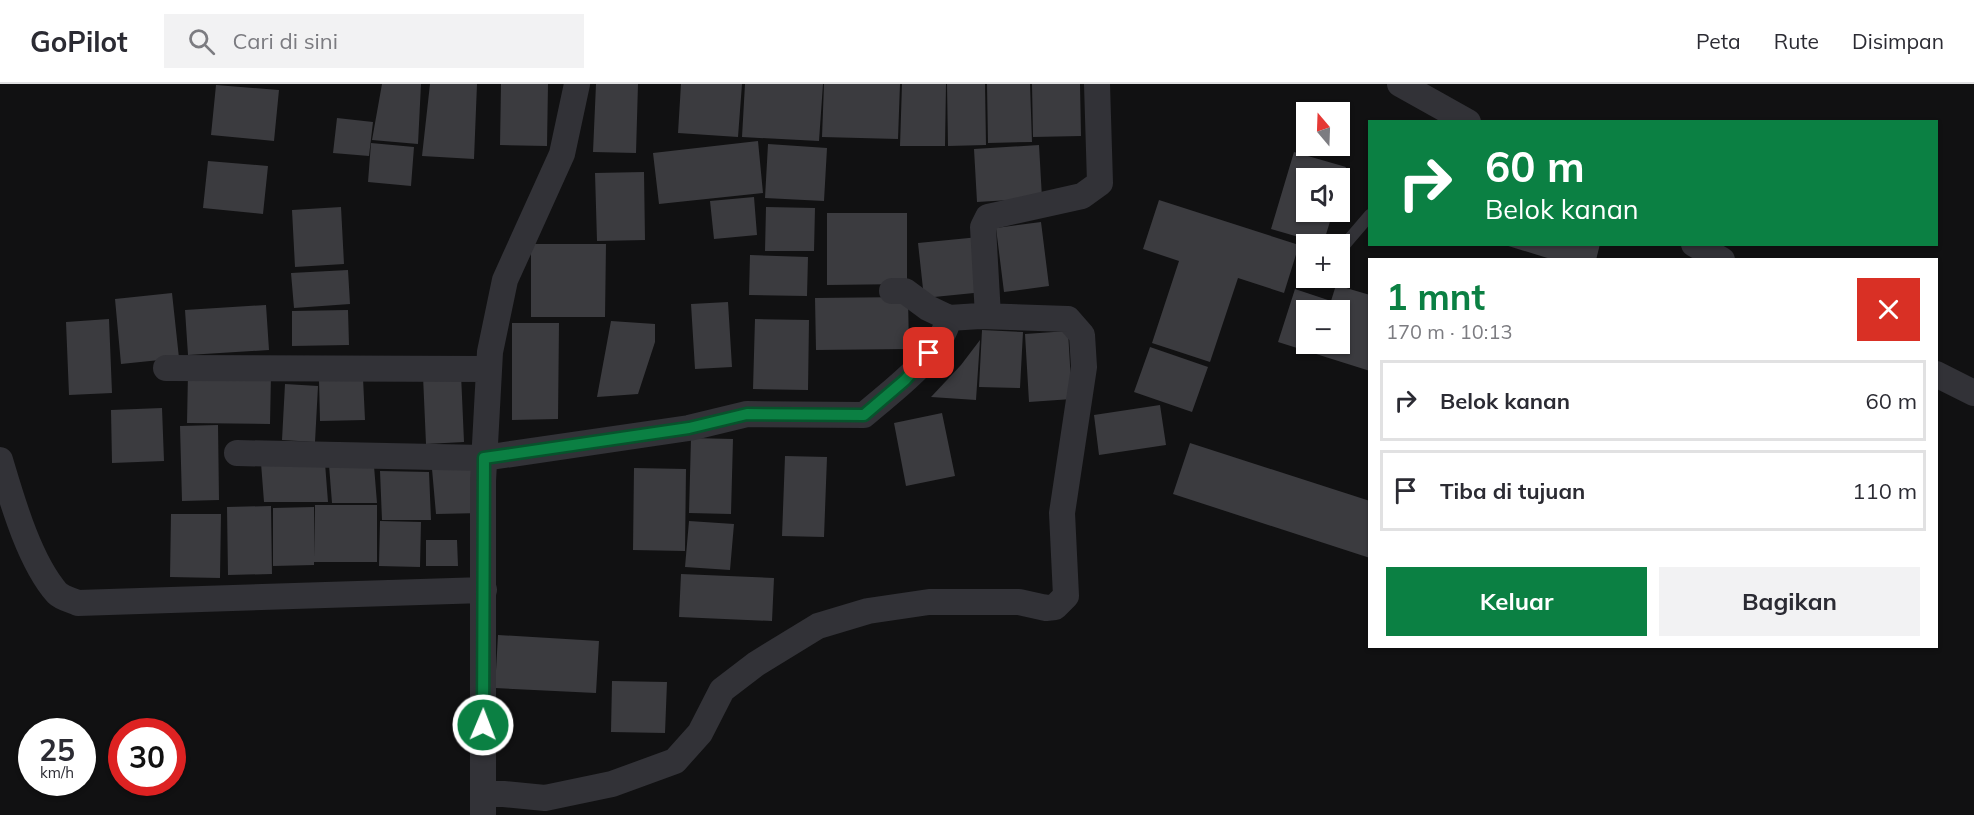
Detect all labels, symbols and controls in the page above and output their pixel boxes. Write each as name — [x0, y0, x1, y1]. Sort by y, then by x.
search box — [164, 14, 584, 68]
text: GoPilot — [30, 24, 128, 59]
icon: search — [185, 25, 218, 58]
text: Cari di sini — [233, 27, 338, 55]
text: Peta — [1696, 28, 1741, 54]
text: Rute — [1774, 28, 1819, 54]
text: Disimpan — [1852, 28, 1944, 54]
north arrow — [1296, 102, 1350, 156]
map controls — [1296, 102, 1350, 354]
text: 60 m — [1485, 140, 1585, 193]
icon: right — [1386, 144, 1464, 222]
button: sound — [1296, 168, 1350, 222]
text: Belok kanan — [1485, 192, 1639, 226]
button: + — [1296, 234, 1350, 288]
text: 1 mnt — [1386, 274, 1485, 319]
button: close — [1857, 278, 1920, 341]
button: − — [1296, 300, 1350, 354]
text: 170 m · 10:13 — [1386, 319, 1512, 344]
pin — [903, 327, 954, 378]
icon: arrive — [912, 336, 945, 369]
icon: right — [1389, 384, 1422, 417]
text: Belok kanan — [1440, 387, 1570, 415]
text: 60 m — [1866, 387, 1917, 415]
icon: arrive — [1389, 474, 1422, 507]
text: Tiba di tujuan — [1440, 477, 1585, 505]
text: 110 m — [1852, 477, 1917, 505]
button: Keluar — [1386, 567, 1647, 636]
button: Bagikan — [1659, 567, 1920, 636]
position arrow — [451, 693, 515, 757]
speed limit sign: 30 — [108, 718, 186, 796]
text: 25 — [39, 731, 75, 769]
text: km/h — [40, 763, 74, 782]

